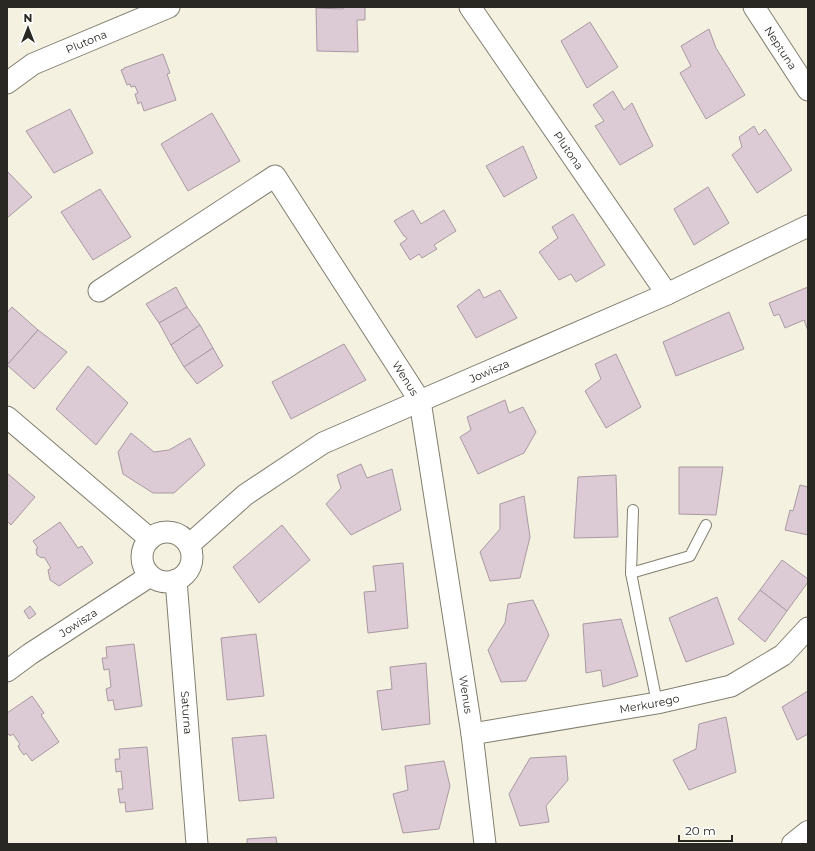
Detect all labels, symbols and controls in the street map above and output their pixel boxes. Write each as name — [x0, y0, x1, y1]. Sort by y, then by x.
north arrow — [8, 8, 48, 48]
text: N — [24, 11, 32, 25]
street label: Neptuna — [762, 24, 800, 72]
street label: Plutona — [64, 27, 109, 57]
street label: Plutona — [550, 129, 587, 172]
street label: Jowisza — [466, 356, 511, 386]
street label: Wenus — [389, 358, 422, 399]
street label: Jowisza — [56, 605, 100, 641]
street label: Wenus — [456, 674, 476, 715]
street label: Saturna — [178, 690, 195, 735]
street label: Merkurego — [618, 691, 681, 716]
scale bar — [679, 817, 732, 843]
text: 20 m — [685, 823, 716, 838]

